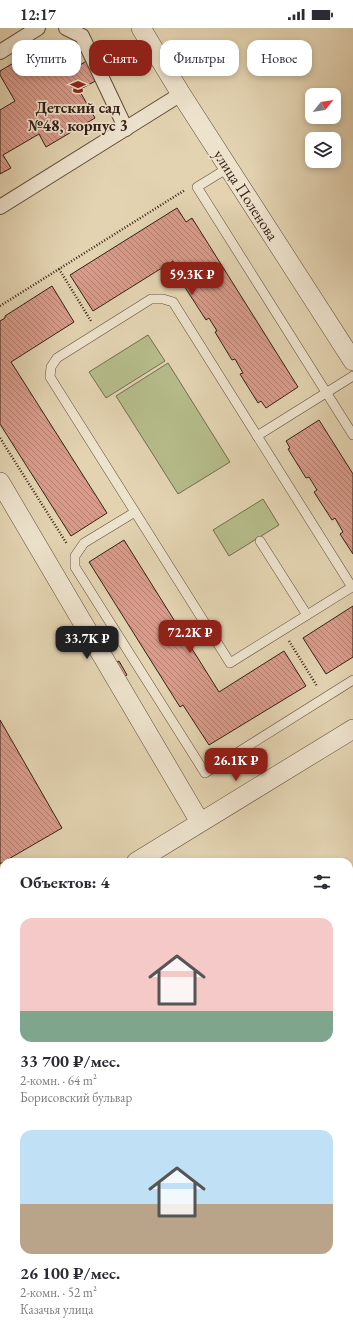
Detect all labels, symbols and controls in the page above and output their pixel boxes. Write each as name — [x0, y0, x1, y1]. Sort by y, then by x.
text: 12:17 — [20, 5, 56, 24]
chip: Купить — [12, 40, 81, 76]
chip: Снять — [89, 40, 152, 76]
chip: Фильтры — [160, 40, 239, 76]
chip: Новое — [247, 40, 312, 76]
school or university icon: Детский сад №48, корпус 3 — [69, 78, 87, 96]
north arrow — [305, 88, 341, 124]
map controls — [305, 88, 341, 168]
place label: Детский сад №48, корпус 3 — [28, 97, 128, 136]
button: layers — [305, 132, 341, 168]
street label: улица Поленова — [209, 145, 284, 245]
pin: 59.3K ₽ — [155, 262, 229, 296]
text: 59.3K ₽ — [170, 266, 214, 283]
pin: 72.2K ₽ — [153, 620, 227, 654]
text: 72.2K ₽ — [168, 624, 212, 641]
pin: 33.7K ₽ — [50, 626, 124, 660]
text: 33.7K ₽ — [65, 630, 109, 647]
pin: 26.1K ₽ — [199, 748, 273, 782]
text: 26.1K ₽ — [214, 752, 258, 769]
text: Объектов: 4 — [20, 871, 110, 893]
icon: filters — [311, 871, 333, 893]
icon: home — [141, 944, 213, 1016]
text: 33 700 ₽/мес. — [20, 1050, 120, 1072]
text: 2-комн. · 64 m² — [20, 1072, 97, 1089]
text: Борисовский бульвар — [20, 1089, 132, 1106]
icon: home — [141, 1156, 213, 1228]
text: 26 100 ₽/мес. — [20, 1262, 120, 1284]
text: 2-комн. · 52 m² — [20, 1284, 97, 1301]
text: Казачья улица — [20, 1301, 93, 1318]

